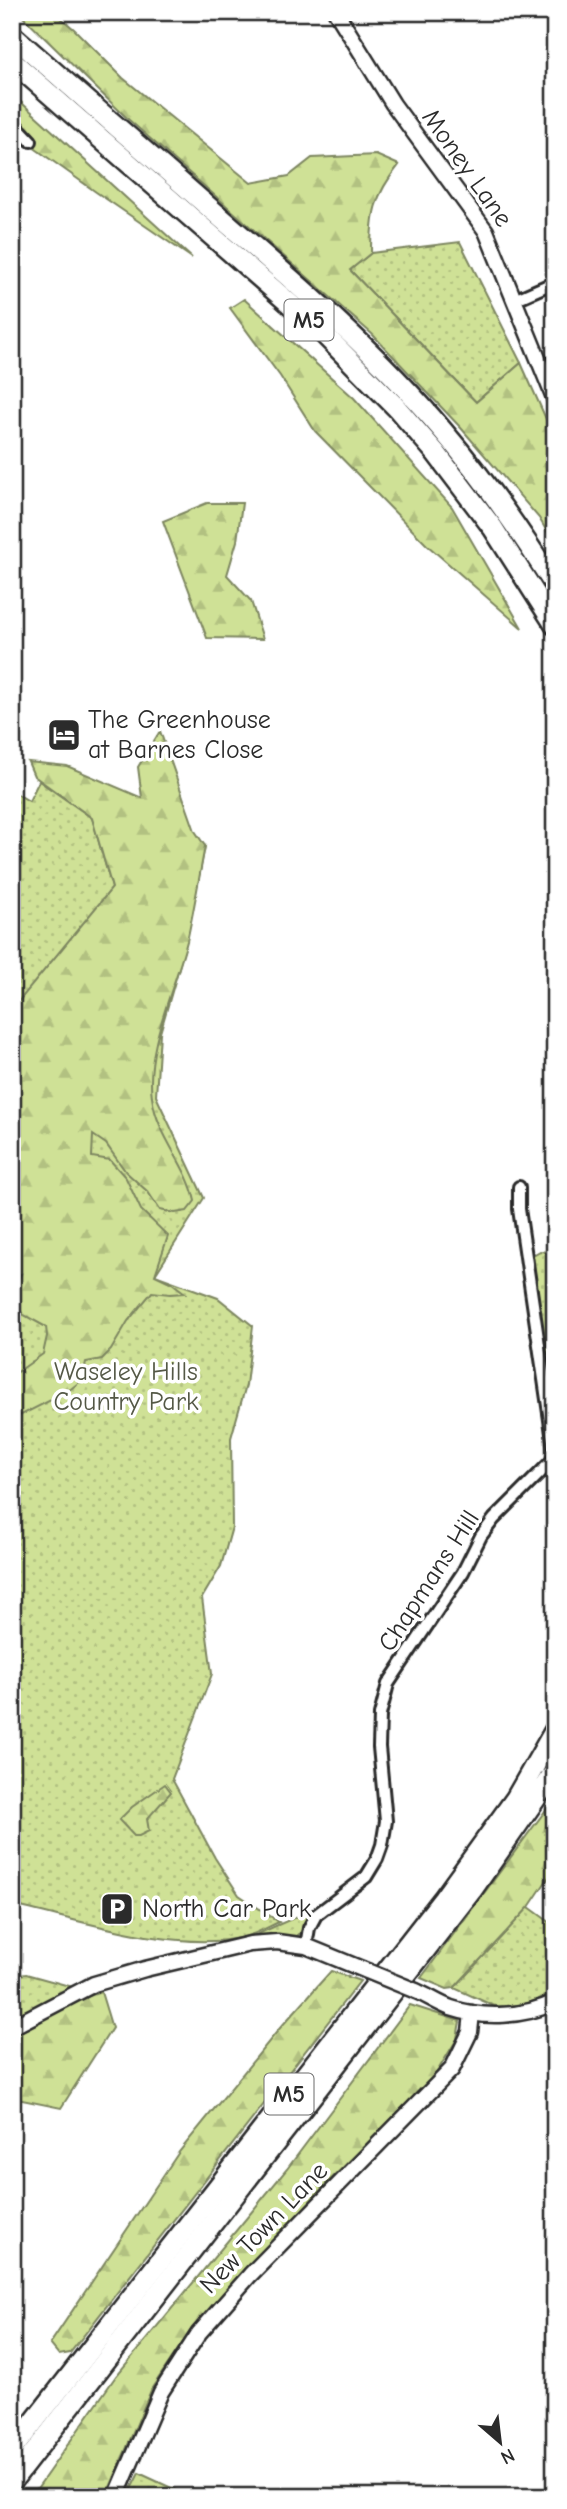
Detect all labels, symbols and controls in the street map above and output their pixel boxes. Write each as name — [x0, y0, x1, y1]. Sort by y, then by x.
street label: Money Lane — [416, 103, 518, 233]
road number: M5 — [284, 300, 334, 340]
place label: The Greenhouse at Barnes Close — [88, 705, 271, 765]
hotel icon: The Greenhouse at Barnes Close — [45, 716, 83, 754]
park label: Waseley Hills Country Park — [53, 1357, 199, 1417]
street label: Chapmans Hill — [372, 1505, 486, 1657]
parking icon: North Car Park — [98, 1890, 136, 1928]
place label: North Car Park — [142, 1894, 312, 1924]
road number: M5 — [264, 2074, 314, 2115]
street label: New Town Lane — [194, 2156, 334, 2300]
north arrow — [466, 2408, 536, 2478]
text: N — [497, 2444, 518, 2469]

